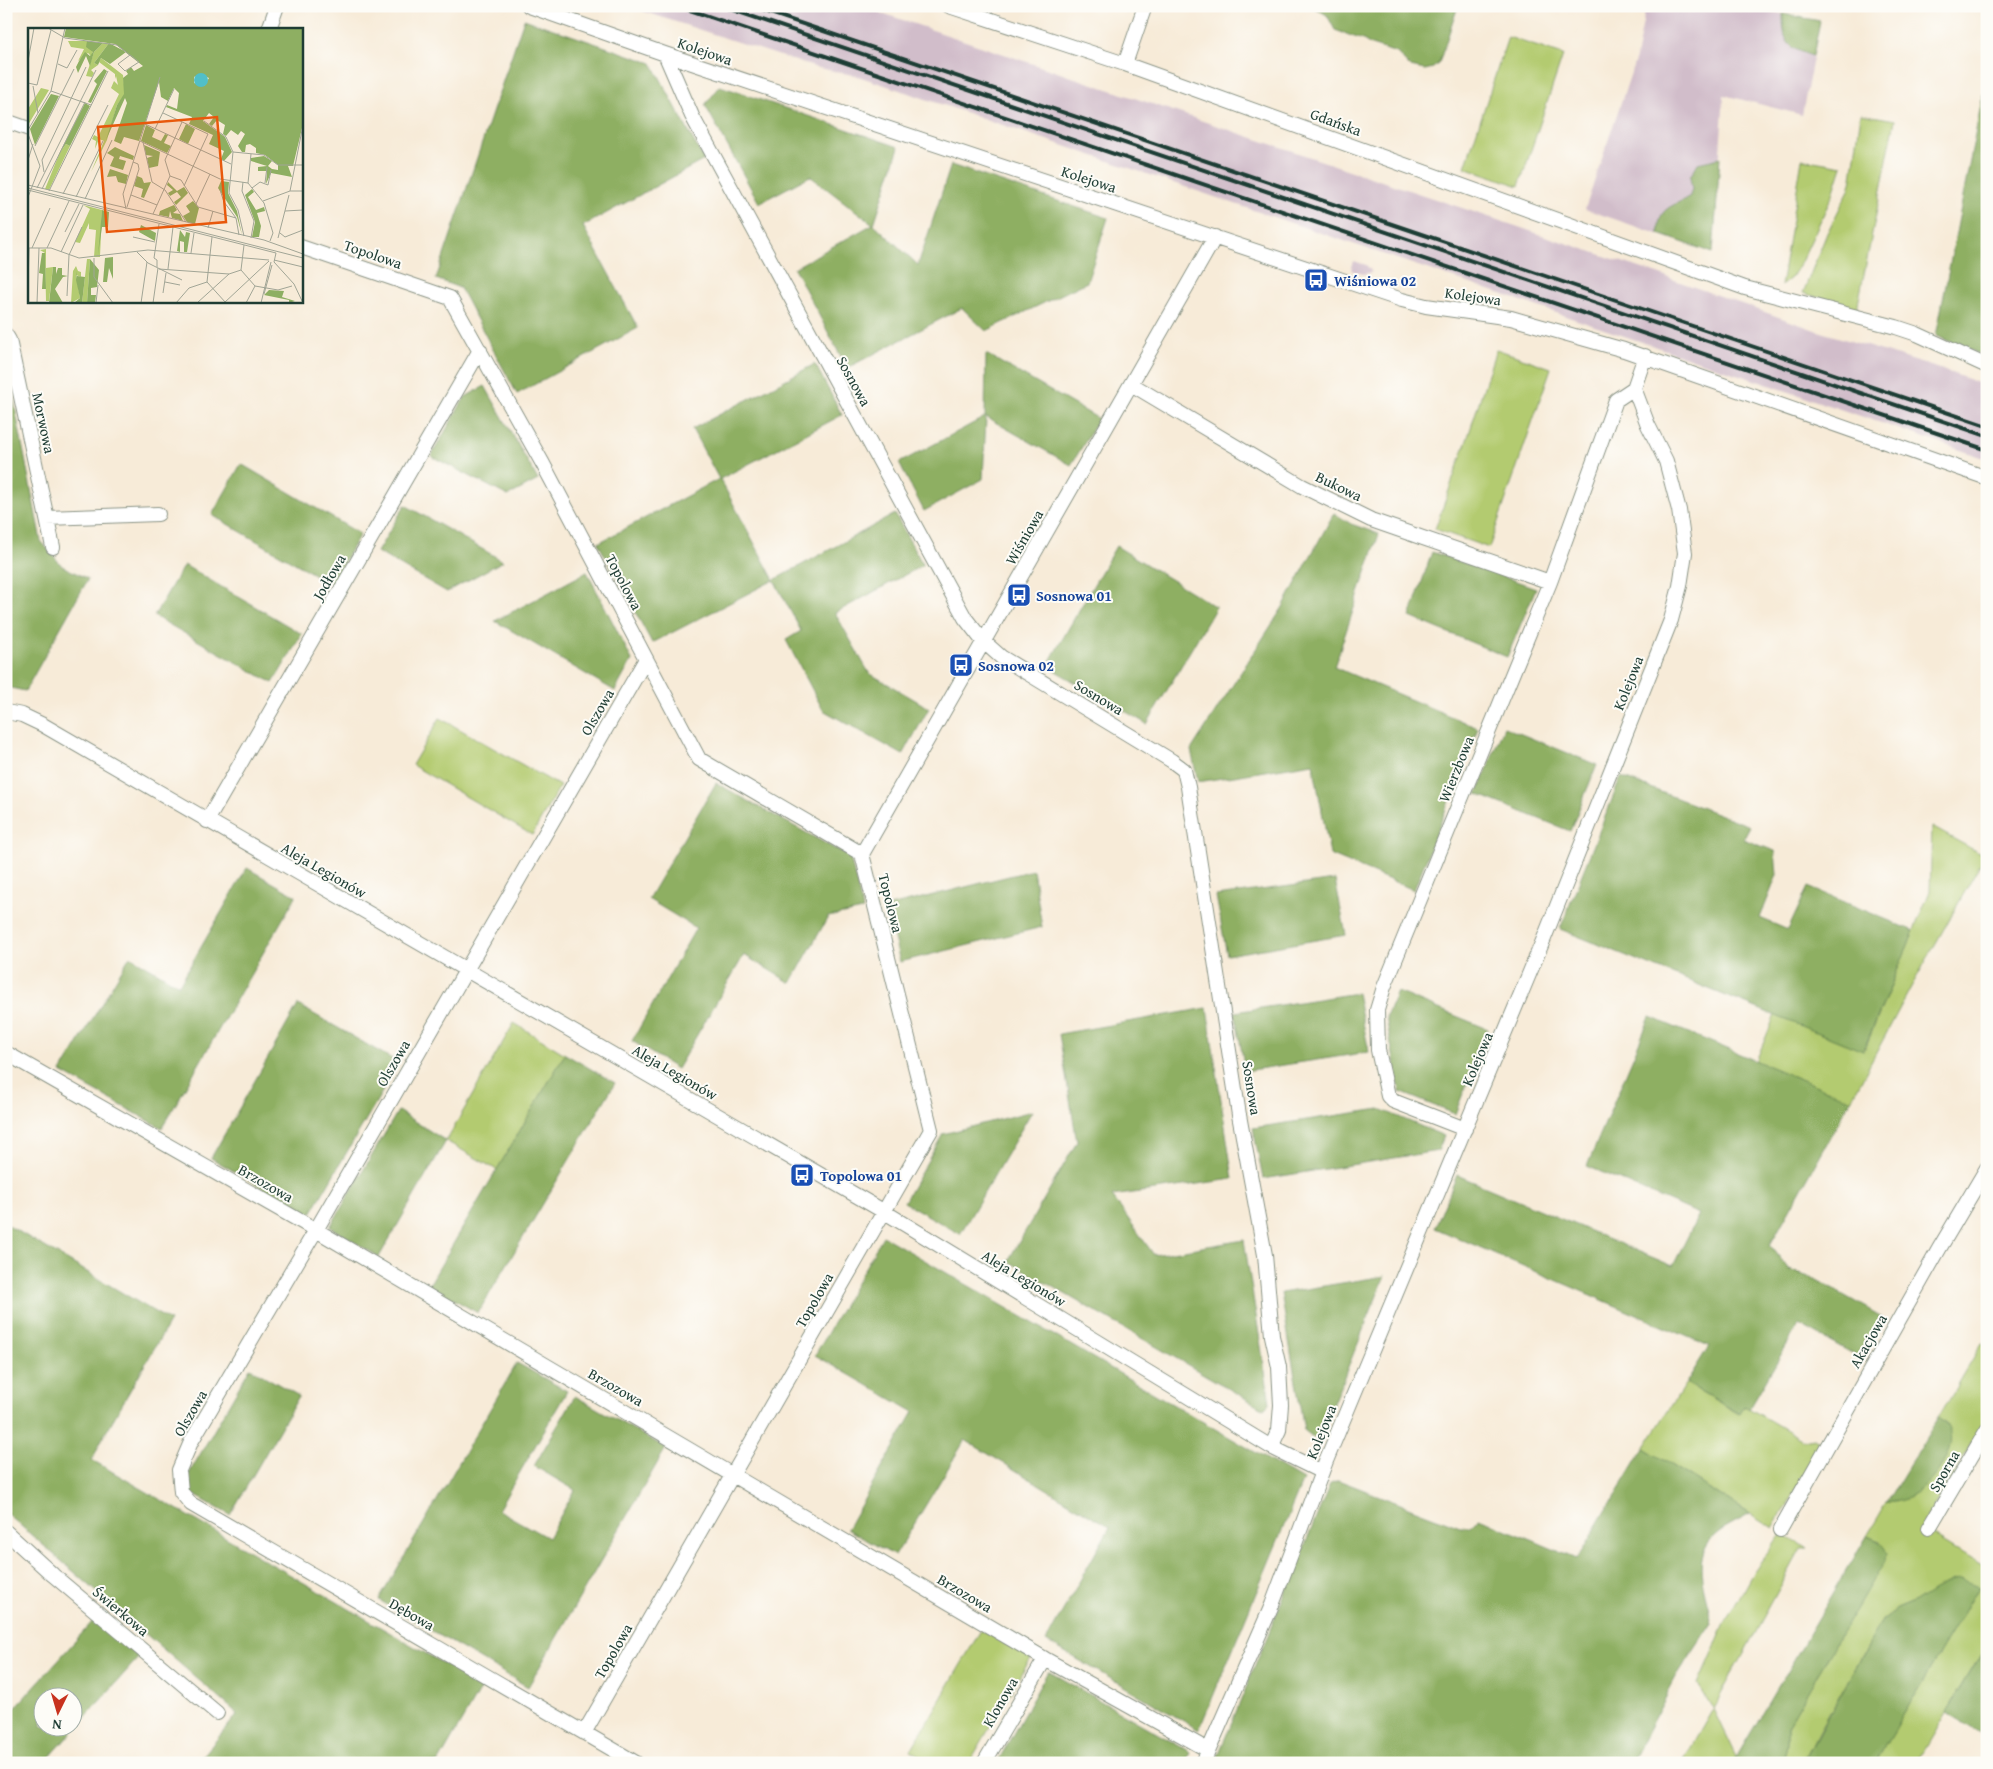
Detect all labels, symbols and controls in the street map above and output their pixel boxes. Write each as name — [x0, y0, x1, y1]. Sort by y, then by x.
inset map — [28, 28, 302, 302]
street label: Kolejowa — [675, 32, 735, 70]
street label: Gdańska — [1307, 103, 1365, 141]
street label: Kolejowa — [1059, 160, 1119, 198]
street label: Topolowa — [341, 234, 405, 274]
bus stop icon: Wiśniowa 02 — [1303, 267, 1329, 293]
place label: Wiśniowa 02 — [1334, 270, 1416, 291]
street label: Kolejowa — [1443, 282, 1503, 310]
street label: Sosnowa — [832, 352, 876, 410]
street label: Morwowa — [27, 391, 61, 455]
street label: Bukowa — [1312, 466, 1366, 506]
street label: Wiśniowa — [1000, 506, 1048, 568]
street label: Jodłowa — [306, 550, 351, 606]
street label: Topolowa — [601, 550, 647, 614]
bus stop icon: Sosnowa 01 — [1006, 582, 1032, 608]
place label: Sosnowa 01 — [1036, 585, 1112, 606]
bus stop icon: Sosnowa 02 — [948, 652, 974, 678]
street label: Kolejowa — [1608, 653, 1648, 713]
place label: Sosnowa 02 — [978, 655, 1054, 676]
street label: Sosnowa — [1070, 674, 1128, 720]
street label: Olszowa — [575, 685, 619, 739]
street label: Wierzbowa — [1433, 733, 1479, 805]
street label: Aleja Legionów — [278, 837, 371, 903]
street label: Topolowa — [874, 871, 908, 935]
street label: Kolejowa — [1456, 1029, 1498, 1089]
street label: Olszowa — [371, 1036, 415, 1090]
street label: Aleja Legionów — [629, 1039, 722, 1105]
street label: Sosnowa — [1237, 1060, 1267, 1116]
street label: Brzozowa — [235, 1159, 297, 1207]
bus stop icon: Topolowa 01 — [789, 1162, 815, 1188]
place label: Topolowa 01 — [820, 1165, 902, 1186]
street label: Aleja Legionów — [978, 1244, 1070, 1312]
street label: Topolowa — [790, 1269, 838, 1331]
street label: Akacjowa — [1844, 1310, 1892, 1372]
street label: Brzozowa — [585, 1363, 647, 1411]
street label: Olszowa — [168, 1386, 212, 1440]
street label: Kolejowa — [1301, 1402, 1341, 1462]
street label: Sporna — [1924, 1446, 1964, 1496]
street label: Brzozowa — [934, 1568, 996, 1618]
street label: Świerkowa — [88, 1581, 154, 1641]
street label: Dębowa — [386, 1593, 438, 1635]
street label: Topolowa — [589, 1620, 637, 1682]
street label: Klonowa — [977, 1673, 1023, 1731]
north arrow — [32, 1686, 82, 1736]
text: N — [51, 1715, 62, 1735]

